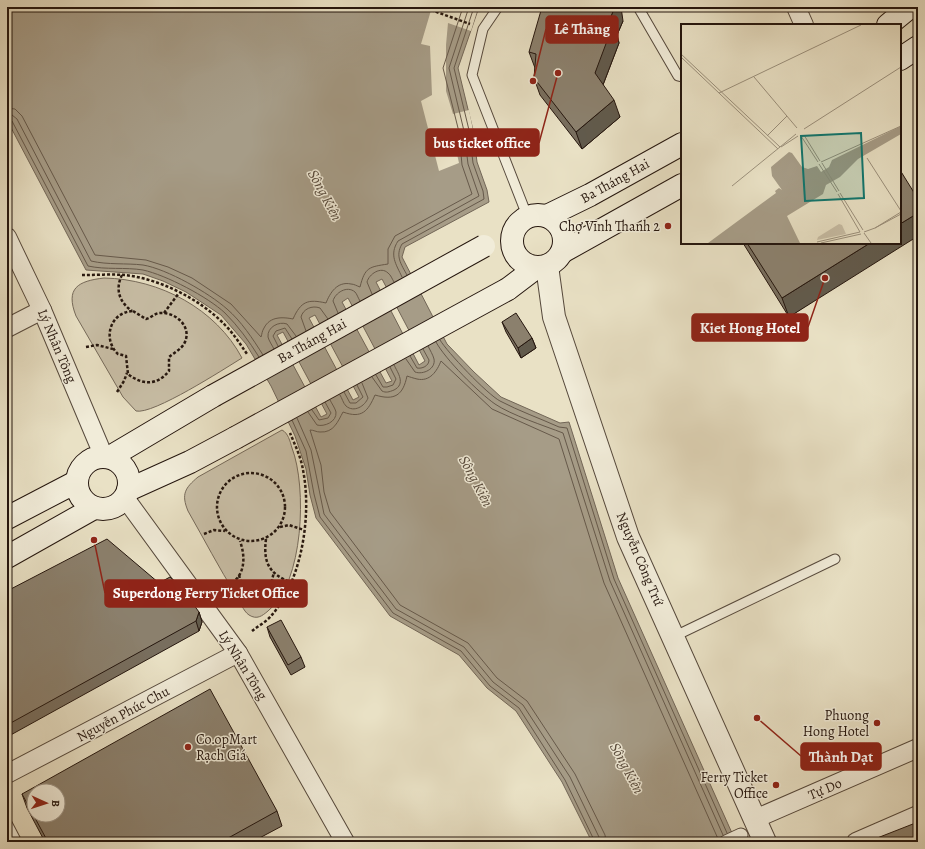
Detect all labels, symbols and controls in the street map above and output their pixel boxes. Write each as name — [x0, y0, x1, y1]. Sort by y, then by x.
callout: Lê Thāng — [546, 16, 618, 43]
text: Lê Thāng — [554, 19, 610, 39]
inset map — [681, 24, 901, 244]
callout: bus ticket office — [426, 129, 539, 156]
text: bus ticket office — [432, 133, 531, 153]
street label: Ba Tháng Hai — [577, 154, 653, 208]
water label: Sông Kiên — [303, 166, 347, 224]
place label: Chợ Vĩnh Thanh 2 — [559, 217, 660, 236]
marker: Chợ Vĩnh Thanh 2 — [663, 221, 673, 231]
street label: Lý Nhân Tông — [33, 306, 81, 386]
street label: Ba Tháng Hai — [274, 314, 350, 368]
callout: Kiet Hong Hotel — [692, 314, 808, 341]
text: Kiet Hong Hotel — [700, 318, 800, 338]
water label: Sông Kiên — [454, 452, 498, 510]
street label: Nguyễn Công Trứ — [612, 509, 668, 609]
callout: Superdong Ferry Ticket Office — [105, 580, 307, 607]
text: Superdong Ferry Ticket Office — [113, 583, 299, 603]
street label: Lý Nhân Tông — [214, 627, 272, 703]
street label: Nguyễn Phúc Chu — [73, 681, 173, 746]
place label: Phuong Hong Hotel — [803, 706, 870, 741]
marker: Phuong Hong Hotel — [872, 718, 882, 728]
place label: Co.opMart Rạch Giá — [196, 730, 258, 765]
water label: Sông Kiên — [605, 739, 649, 797]
marker: Co.opMart Rạch Giá — [183, 742, 193, 752]
callout: Thành Dạt — [801, 743, 881, 770]
text: Thành Dạt — [809, 747, 873, 767]
place label: Ferry Ticket Office — [701, 768, 768, 803]
street label: Tự Do — [805, 774, 845, 804]
marker: Ferry Ticket Office — [771, 780, 781, 790]
north arrow — [26, 783, 66, 823]
text: B — [48, 800, 63, 807]

